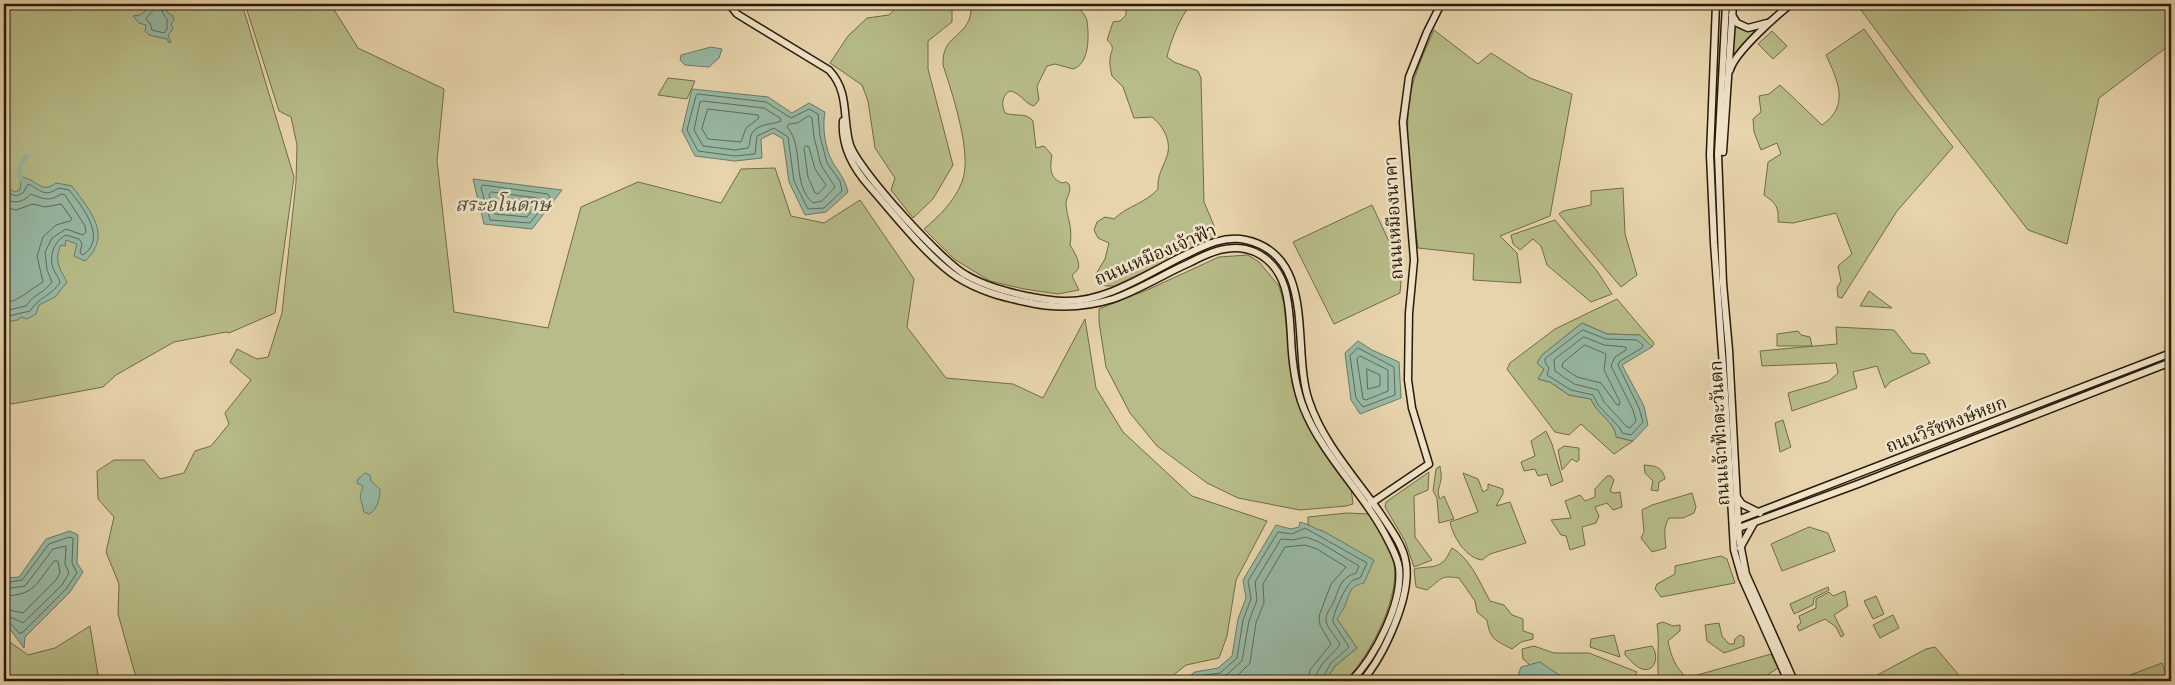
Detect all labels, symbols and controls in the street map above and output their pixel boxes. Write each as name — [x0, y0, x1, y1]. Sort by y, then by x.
street label: ถนนเหมืองนาคา — [1376, 156, 1410, 280]
water label: สระอโนดาษ — [455, 190, 553, 218]
street label: ถนนเหมืองเจ้าฟ้า — [1090, 216, 1220, 292]
street label: ถนนเจ้าฟ้าตะวันตก — [1702, 360, 1736, 506]
street label: ถนนวิรัชหงษ์หยก — [1881, 388, 2011, 460]

